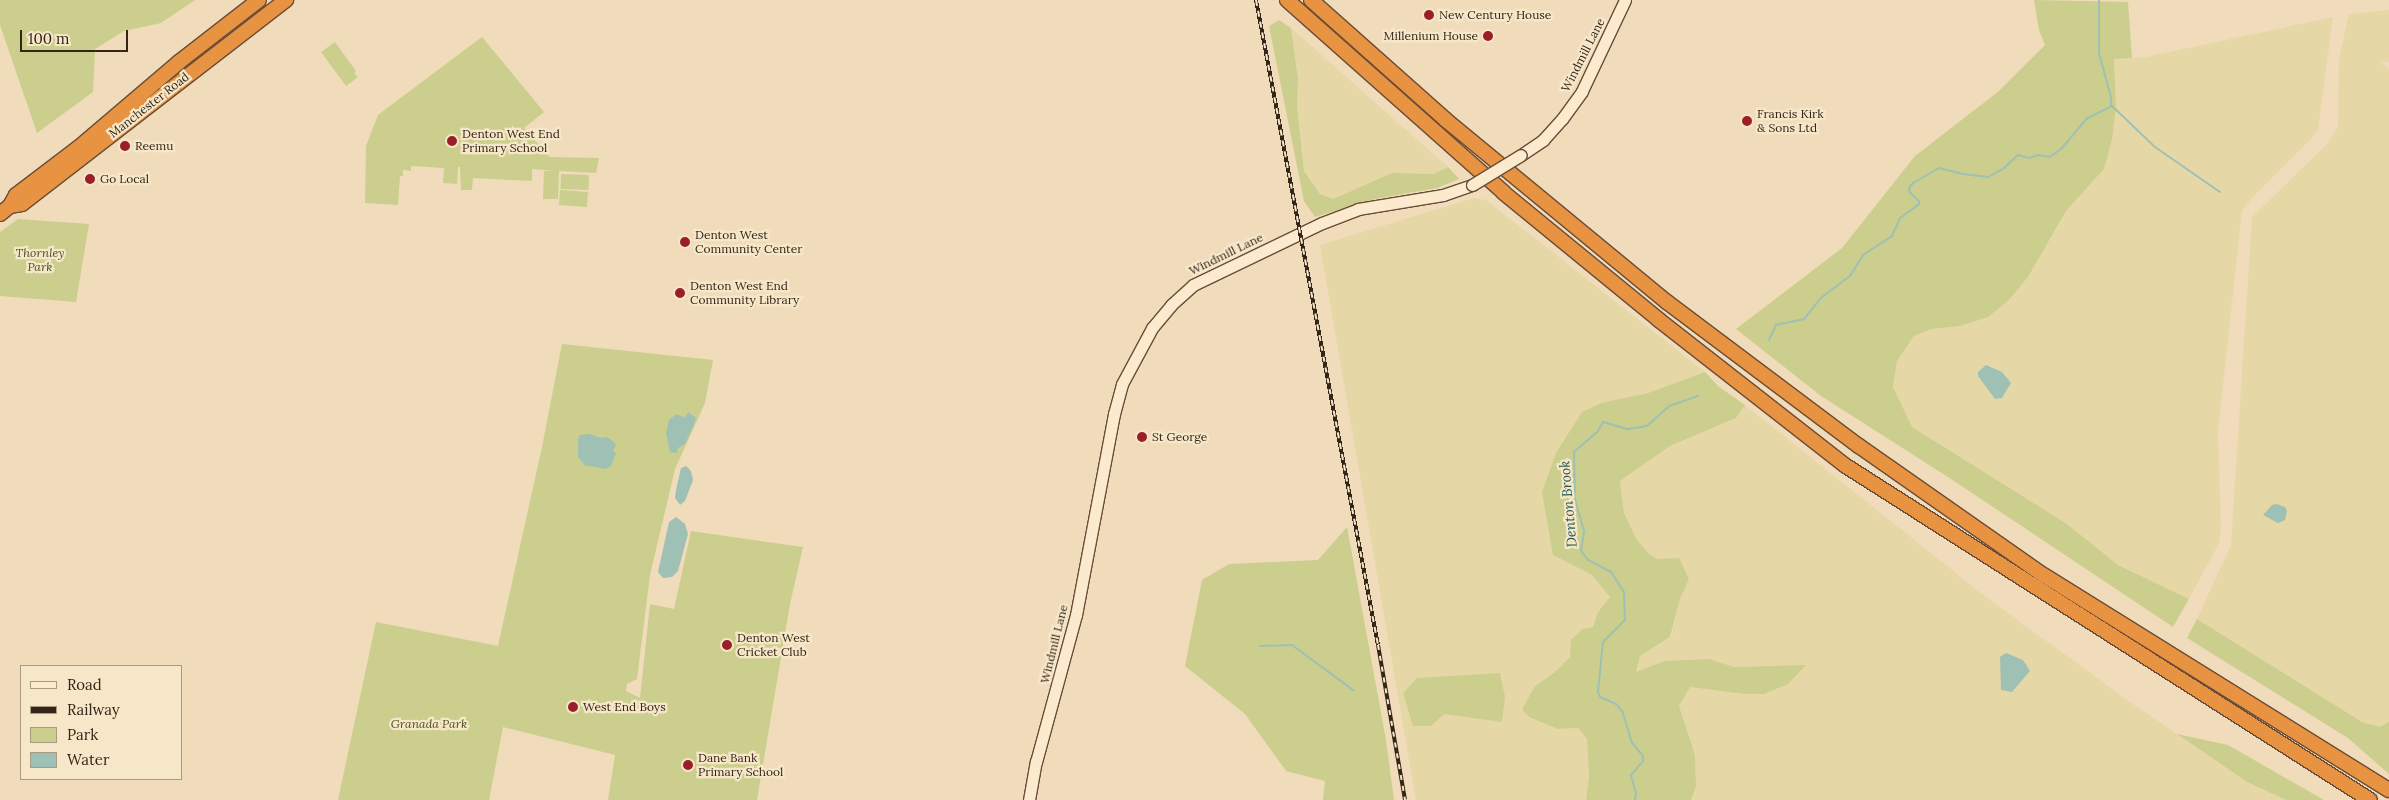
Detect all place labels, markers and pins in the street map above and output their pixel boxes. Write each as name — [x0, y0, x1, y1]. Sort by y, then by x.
place label: New Century House — [1439, 8, 1551, 22]
marker: New Century House — [1423, 9, 1435, 21]
place label: Millenium House — [1384, 29, 1478, 43]
marker: Millenium House — [1482, 30, 1494, 42]
place label: Francis Kirk & Sons Ltd — [1757, 107, 1824, 135]
marker: Francis Kirk & Sons Ltd — [1741, 115, 1753, 127]
place label: Denton West End Primary School — [462, 127, 560, 155]
marker: Denton West End Primary School — [446, 135, 458, 147]
place label: Reemu — [135, 139, 173, 153]
marker: Reemu — [119, 140, 131, 152]
place label: Go Local — [100, 172, 149, 186]
marker: Go Local — [84, 173, 96, 185]
place label: Denton West Community Center — [695, 228, 802, 256]
marker: Denton West Community Center — [679, 236, 691, 248]
place label: Denton West End Community Library — [690, 279, 799, 307]
marker: Denton West End Community Library — [674, 287, 686, 299]
place label: St George — [1152, 430, 1207, 444]
marker: St George — [1136, 431, 1148, 443]
place label: Denton West Cricket Club — [737, 631, 810, 659]
marker: Denton West Cricket Club — [721, 639, 733, 651]
place label: West End Boys — [583, 700, 666, 714]
marker: West End Boys — [567, 701, 579, 713]
place label: Dane Bank Primary School — [698, 751, 783, 779]
marker: Dane Bank Primary School — [682, 759, 694, 771]

